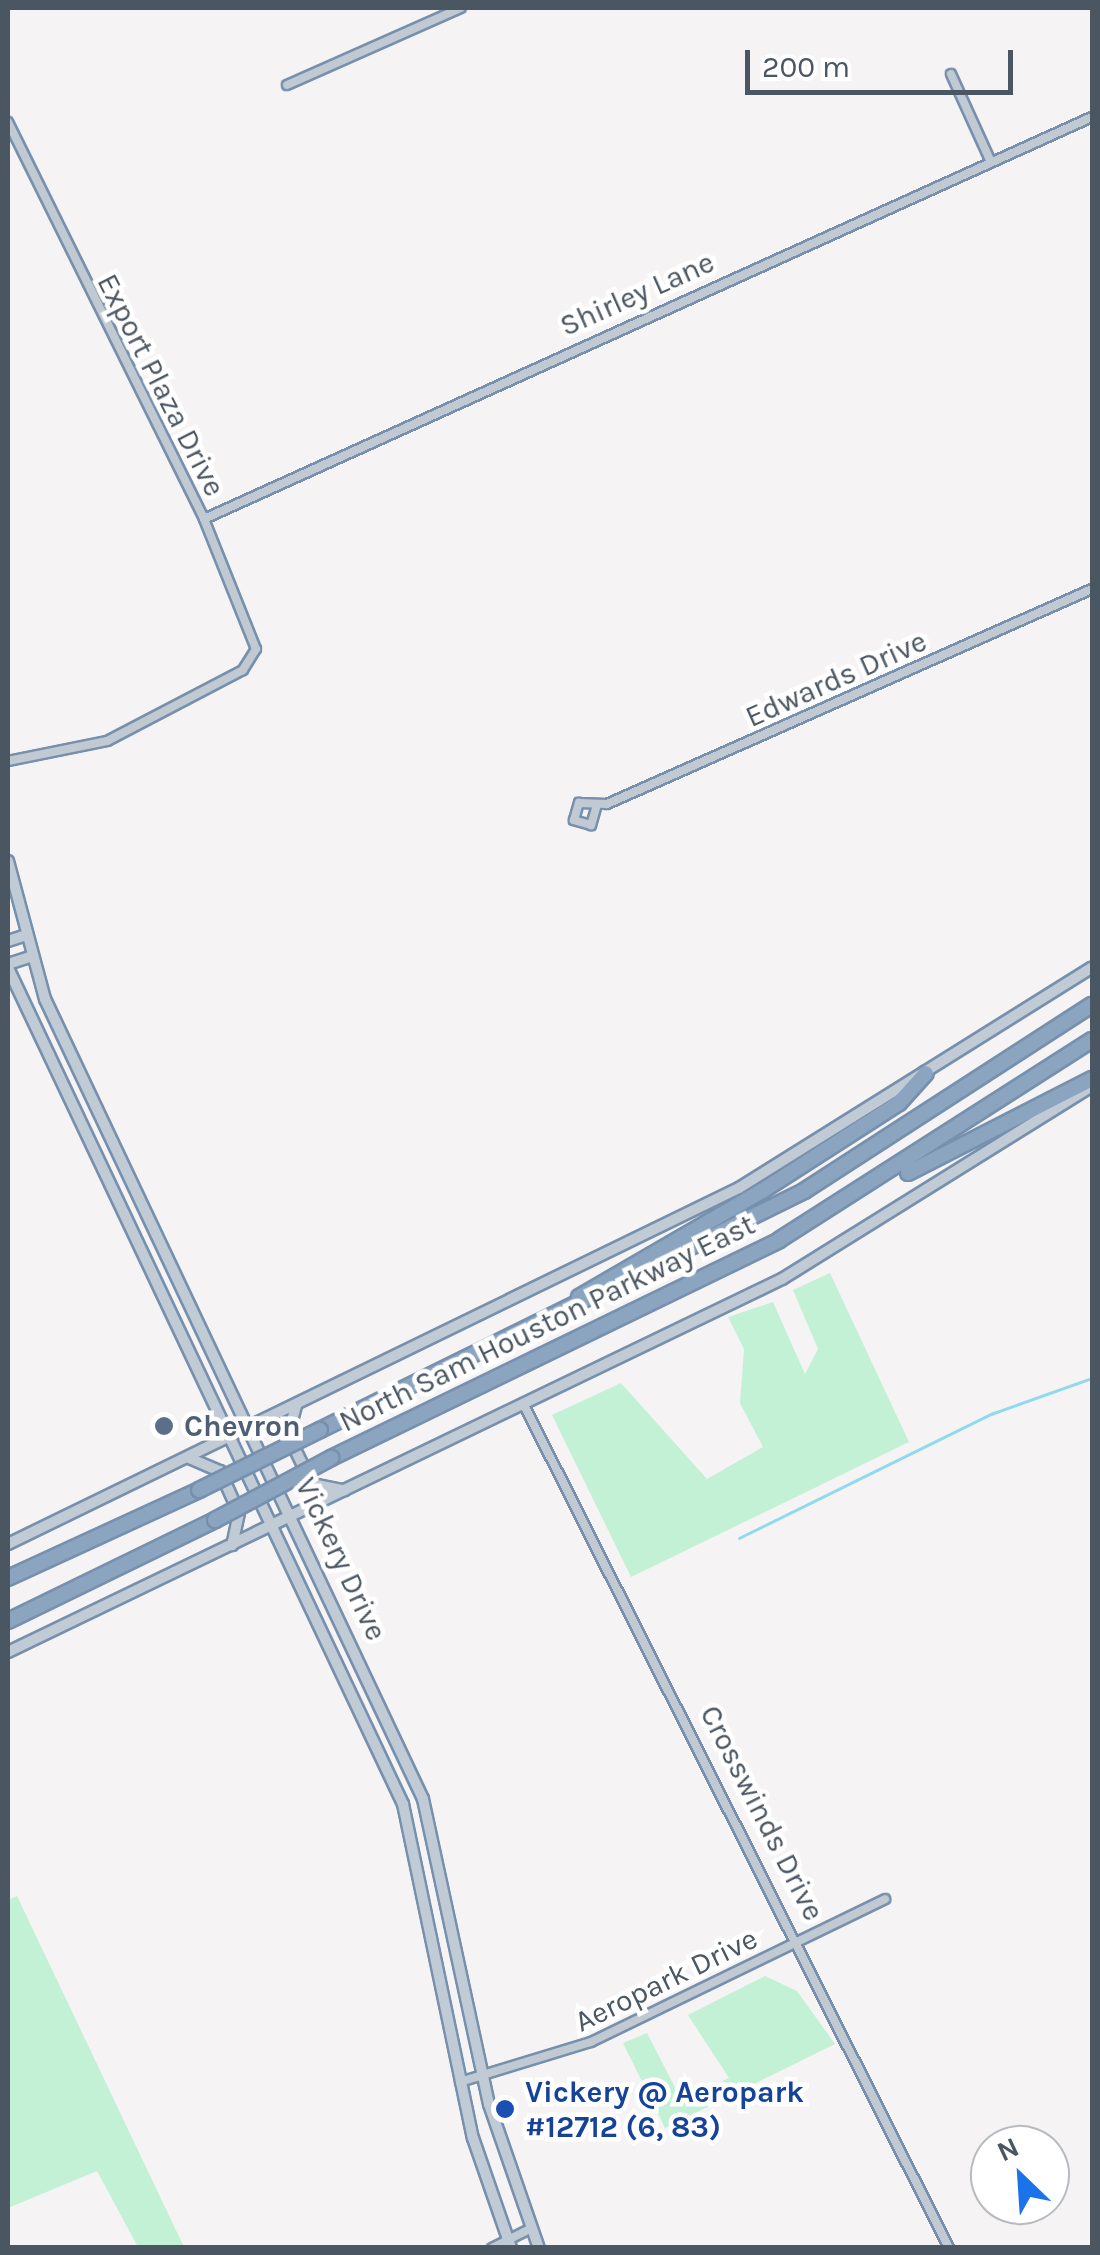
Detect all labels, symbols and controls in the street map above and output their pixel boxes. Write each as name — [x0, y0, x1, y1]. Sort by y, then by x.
scale bar — [750, 30, 1018, 92]
text: 200 m — [762, 49, 850, 85]
street label: Shirley Lane — [554, 244, 720, 344]
street label: Export Plaza Drive — [89, 268, 233, 502]
street label: Edwards Drive — [740, 623, 932, 735]
street label: North Sam Houston Parkway East — [333, 1206, 761, 1440]
place label: Chevron — [184, 1408, 301, 1444]
marker: Chevron — [153, 1415, 175, 1437]
street label: Vickery Drive — [288, 1472, 394, 1646]
street label: Crosswinds Drive — [692, 1699, 832, 1927]
street label: Aeropark Drive — [569, 1920, 763, 2040]
place label: Vickery @ Aeropark #12712 (6, 83) — [525, 2074, 804, 2144]
marker: Vickery @ Aeropark #12712 (6, 83) — [494, 2098, 516, 2120]
north arrow — [970, 2125, 1070, 2225]
text: N — [992, 2130, 1024, 2168]

